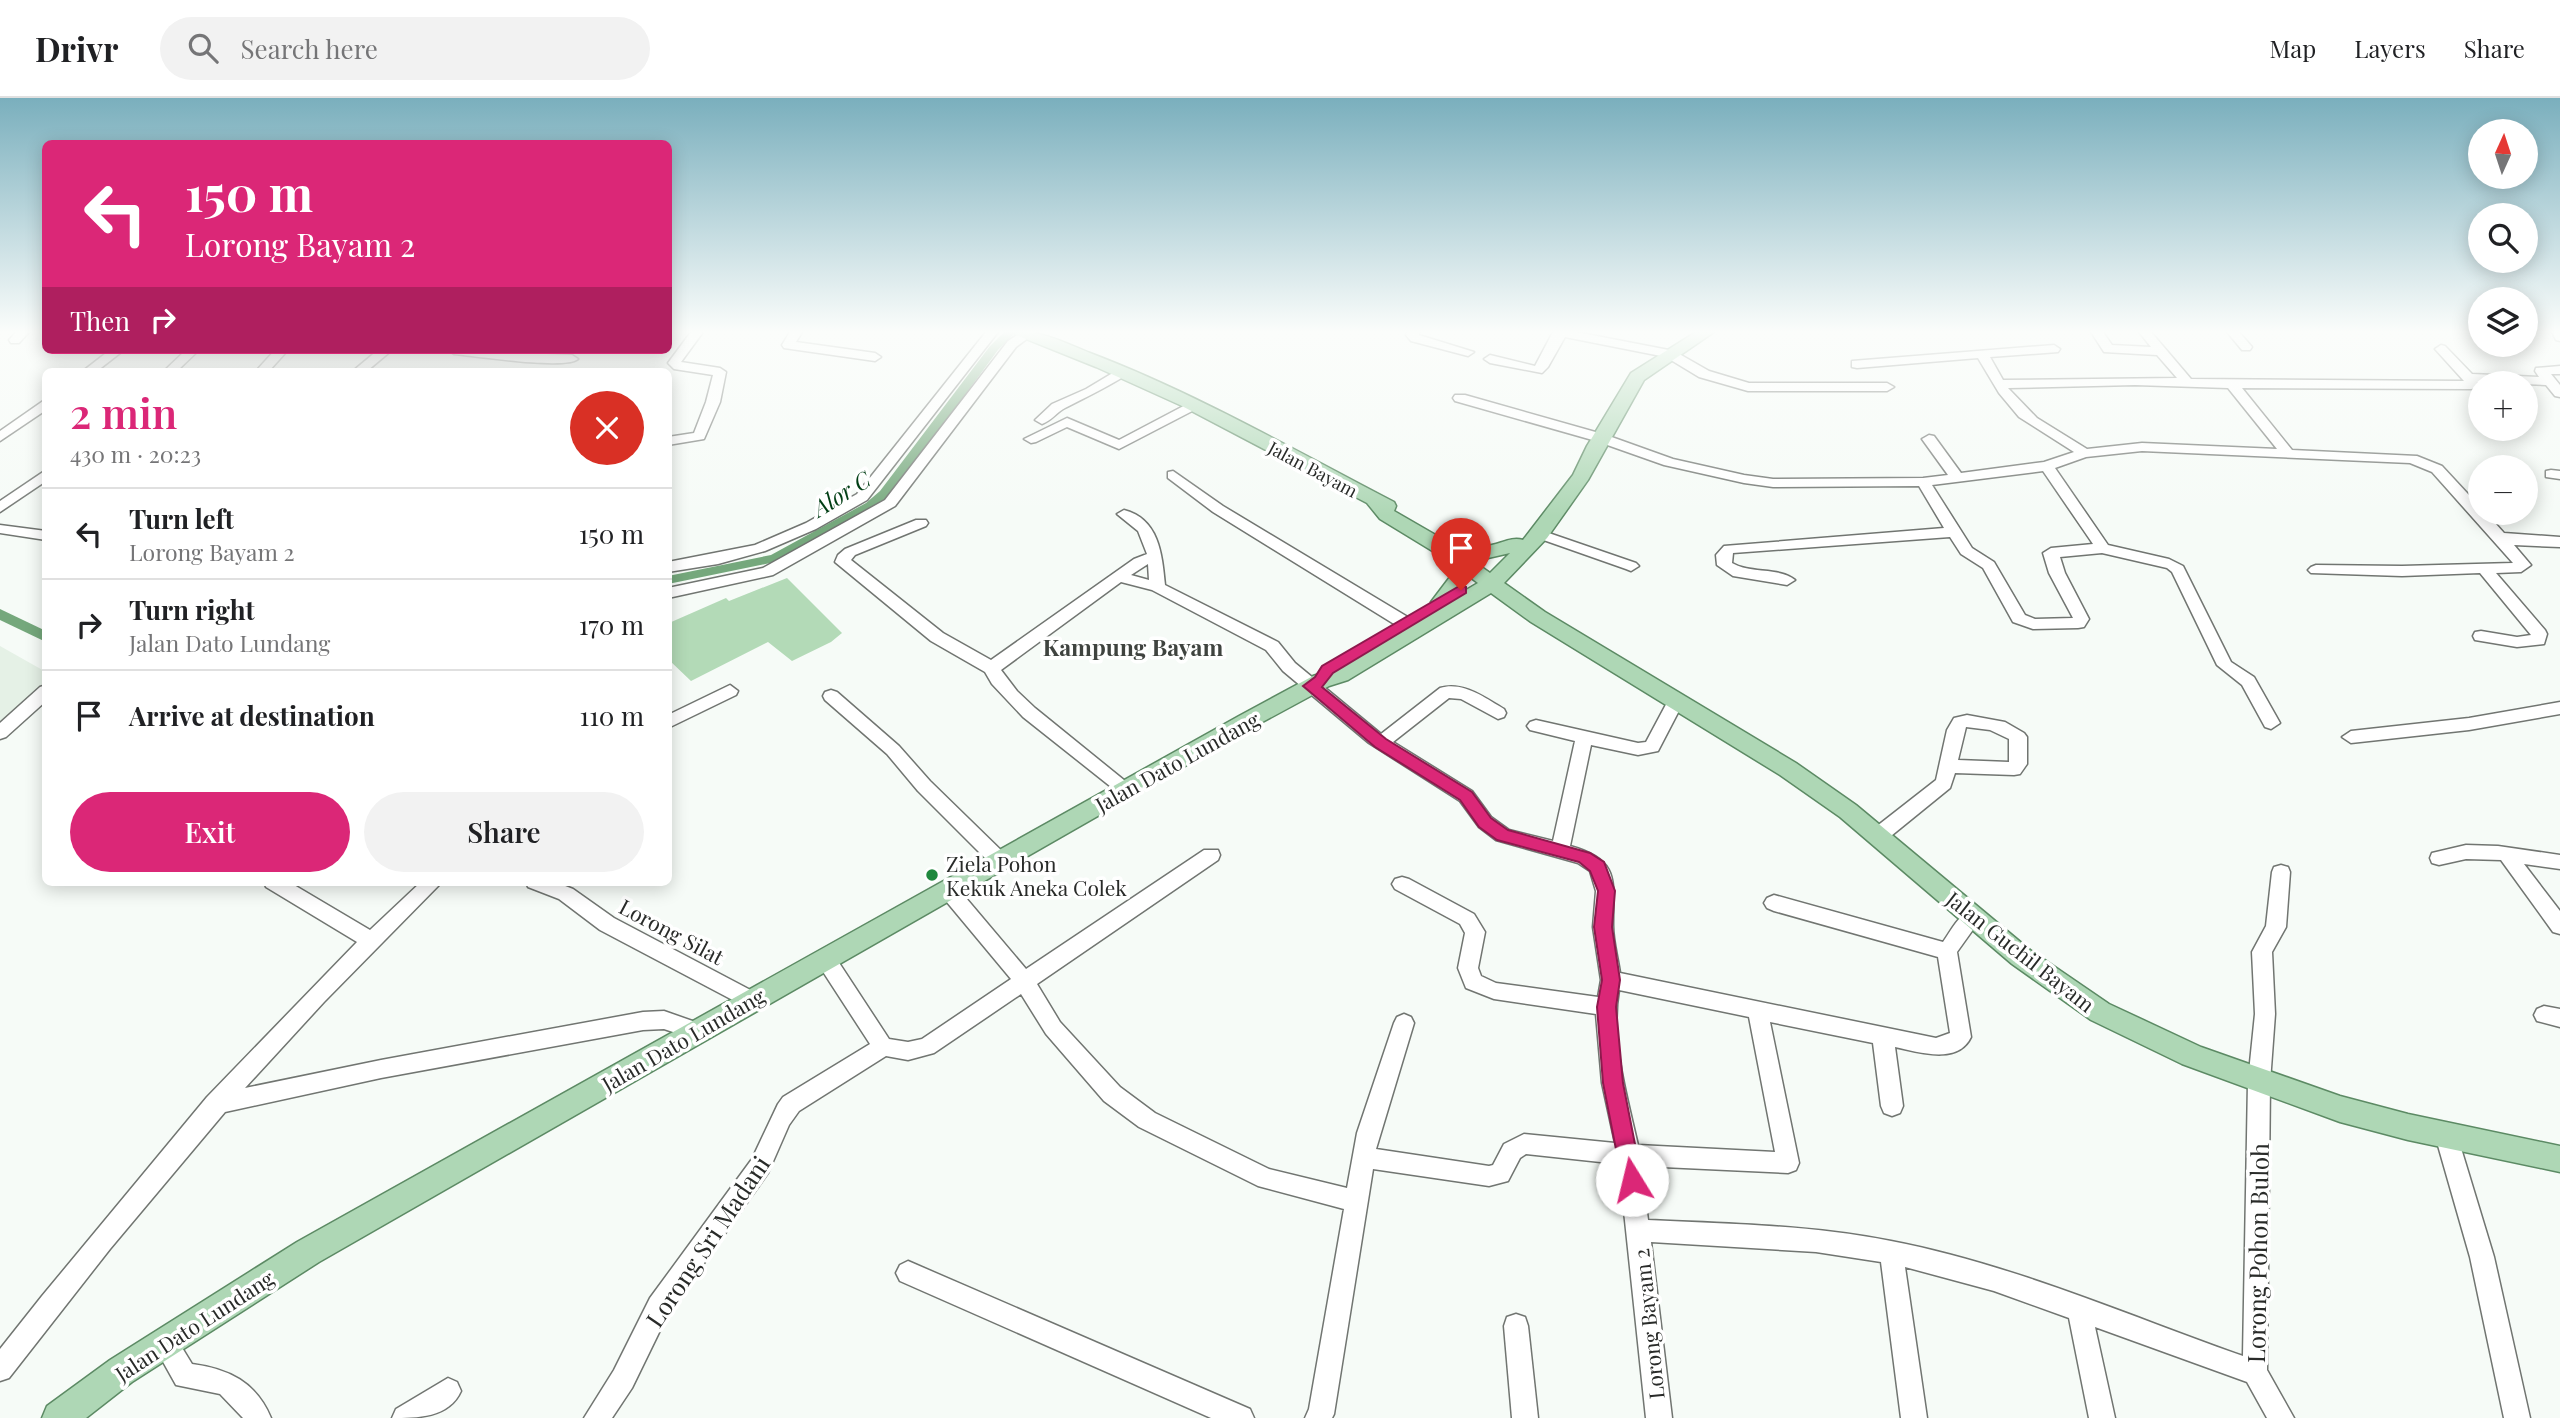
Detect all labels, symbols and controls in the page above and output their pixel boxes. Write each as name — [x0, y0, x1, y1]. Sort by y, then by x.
search box — [160, 17, 650, 80]
text: Drivr — [35, 26, 118, 70]
icon: search — [184, 29, 222, 67]
text: Search here — [240, 31, 378, 66]
text: Map — [2270, 32, 2316, 64]
text: Layers — [2354, 32, 2426, 64]
text: Share — [2464, 32, 2525, 64]
north arrow — [2468, 119, 2538, 189]
map controls — [2468, 119, 2538, 525]
text: 150 m — [185, 159, 313, 224]
icon: left — [70, 168, 161, 259]
button: search — [2468, 203, 2538, 273]
text: Lorong Bayam 2 — [185, 222, 415, 265]
button: layers — [2468, 287, 2538, 357]
icon: right — [144, 301, 182, 339]
text: Then — [70, 303, 130, 338]
button: + — [2468, 371, 2538, 441]
text: 2 min — [70, 384, 177, 440]
button: close — [570, 391, 644, 465]
street label: Jalan Bayam — [1263, 435, 1362, 503]
text: 430 m · 20:23 — [70, 438, 201, 469]
button: − — [2468, 455, 2538, 525]
water label: Alor C — [804, 462, 877, 524]
text: Turn left — [129, 501, 234, 536]
icon: left — [70, 515, 108, 553]
text: 150 m — [579, 516, 644, 551]
pin — [1431, 518, 1491, 590]
icon: arrive — [1442, 529, 1480, 567]
text: Lorong Bayam 2 — [129, 536, 295, 567]
text: Turn right — [129, 592, 255, 627]
icon: right — [70, 606, 108, 644]
text: 170 m — [579, 607, 644, 642]
text: Jalan Dato Lundang — [129, 627, 330, 658]
district label: Kampung Bayam — [1043, 631, 1223, 662]
icon: arrive — [70, 697, 108, 735]
text: Arrive at destination — [129, 698, 375, 733]
text: 110 m — [580, 698, 644, 733]
street label: Jalan Dato Lundang — [1089, 704, 1264, 818]
button: Exit — [70, 792, 350, 872]
button: Share — [364, 792, 644, 872]
place label: Ziela Pohon Kekuk Aneka Colek — [946, 849, 1127, 901]
marker: Ziela Pohon Kekuk Aneka Colek — [924, 867, 940, 883]
street label: Jalan Guchil Bayam — [1940, 884, 2101, 1018]
street label: Lorong Silat — [615, 892, 730, 970]
street label: Jalan Dato Lundang — [595, 981, 770, 1098]
position arrow — [1595, 1143, 1669, 1217]
street label: Lorong Pohon Buloh — [2239, 1143, 2275, 1363]
street label: Lorong Sri Madani — [638, 1149, 776, 1333]
street label: Lorong Bayam 2 — [1626, 1247, 1670, 1401]
street label: Jalan Dato Lundang — [108, 1263, 279, 1387]

